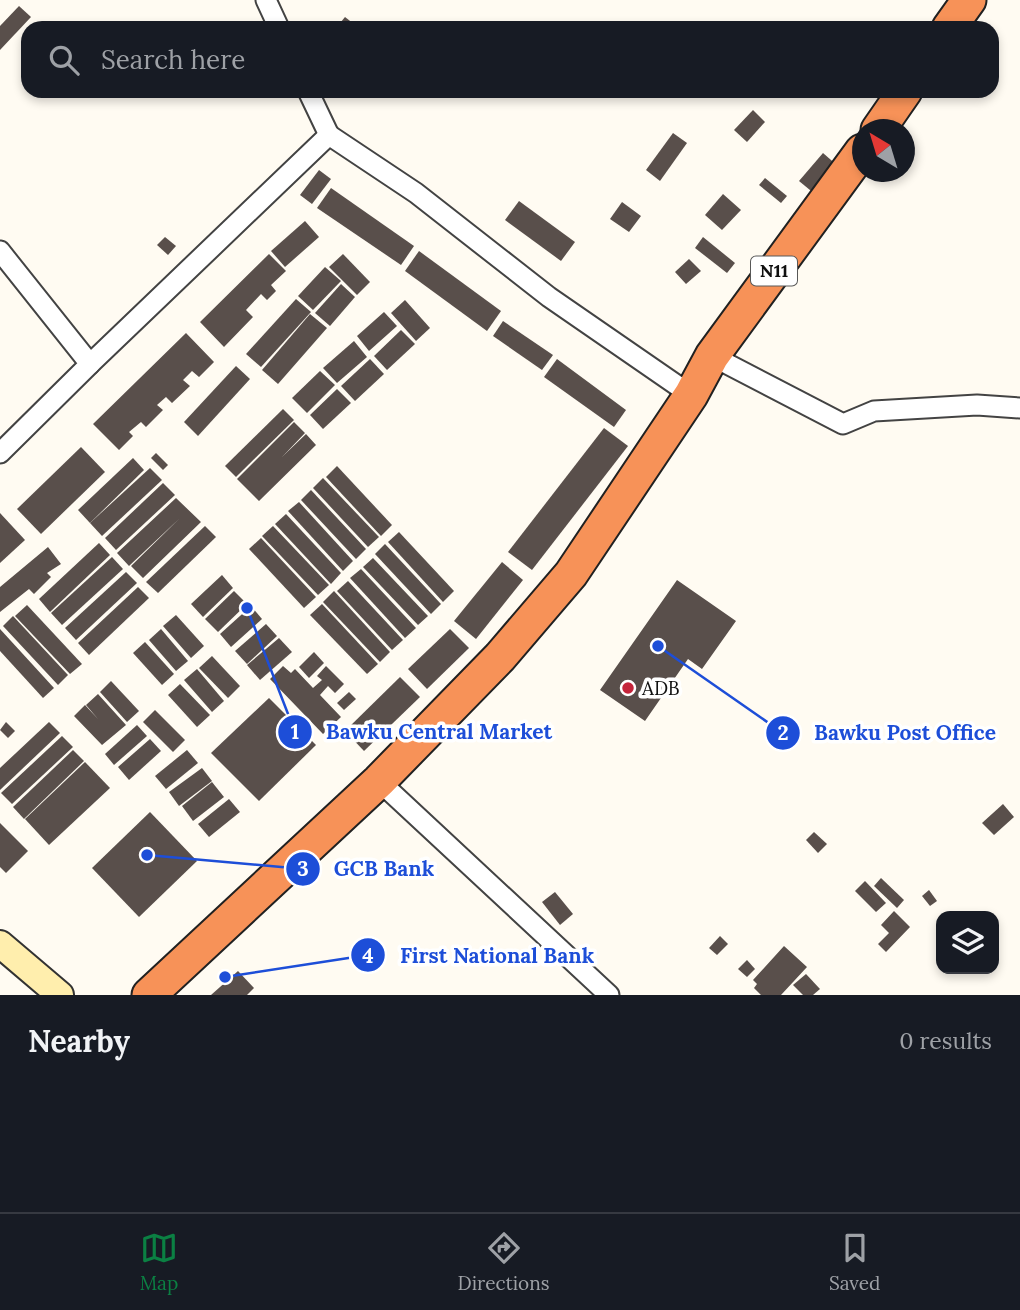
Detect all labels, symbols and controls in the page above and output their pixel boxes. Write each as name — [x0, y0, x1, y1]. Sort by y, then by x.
search box — [21, 21, 999, 98]
icon: search — [45, 41, 83, 79]
text: Search here — [101, 43, 245, 76]
north arrow — [852, 119, 915, 182]
road number: N11 — [751, 256, 797, 286]
place label: ADB — [641, 676, 680, 700]
marker: ADB — [620, 680, 636, 696]
callout: Bawku Central Market — [277, 711, 566, 753]
callout: Bawku Post Office — [765, 712, 1010, 754]
text: 1 — [291, 718, 299, 745]
text: Bawku Central Market — [326, 718, 552, 745]
text: 2 — [777, 719, 789, 746]
text: Bawku Post Office — [814, 719, 996, 746]
callout: GCB Bank — [285, 848, 449, 890]
text: 3 — [297, 855, 309, 882]
text: GCB Bank — [334, 855, 435, 882]
map controls — [936, 911, 999, 974]
button: layers — [936, 911, 999, 974]
callout: First National Bank — [351, 934, 608, 976]
text: 4 — [362, 942, 374, 969]
text: First National Bank — [400, 942, 595, 969]
text: Nearby — [28, 1022, 130, 1060]
text: 0 results — [899, 1026, 992, 1055]
tab: Map — [140, 1229, 178, 1295]
tab: Directions — [458, 1229, 550, 1295]
tab: Saved — [829, 1229, 880, 1295]

